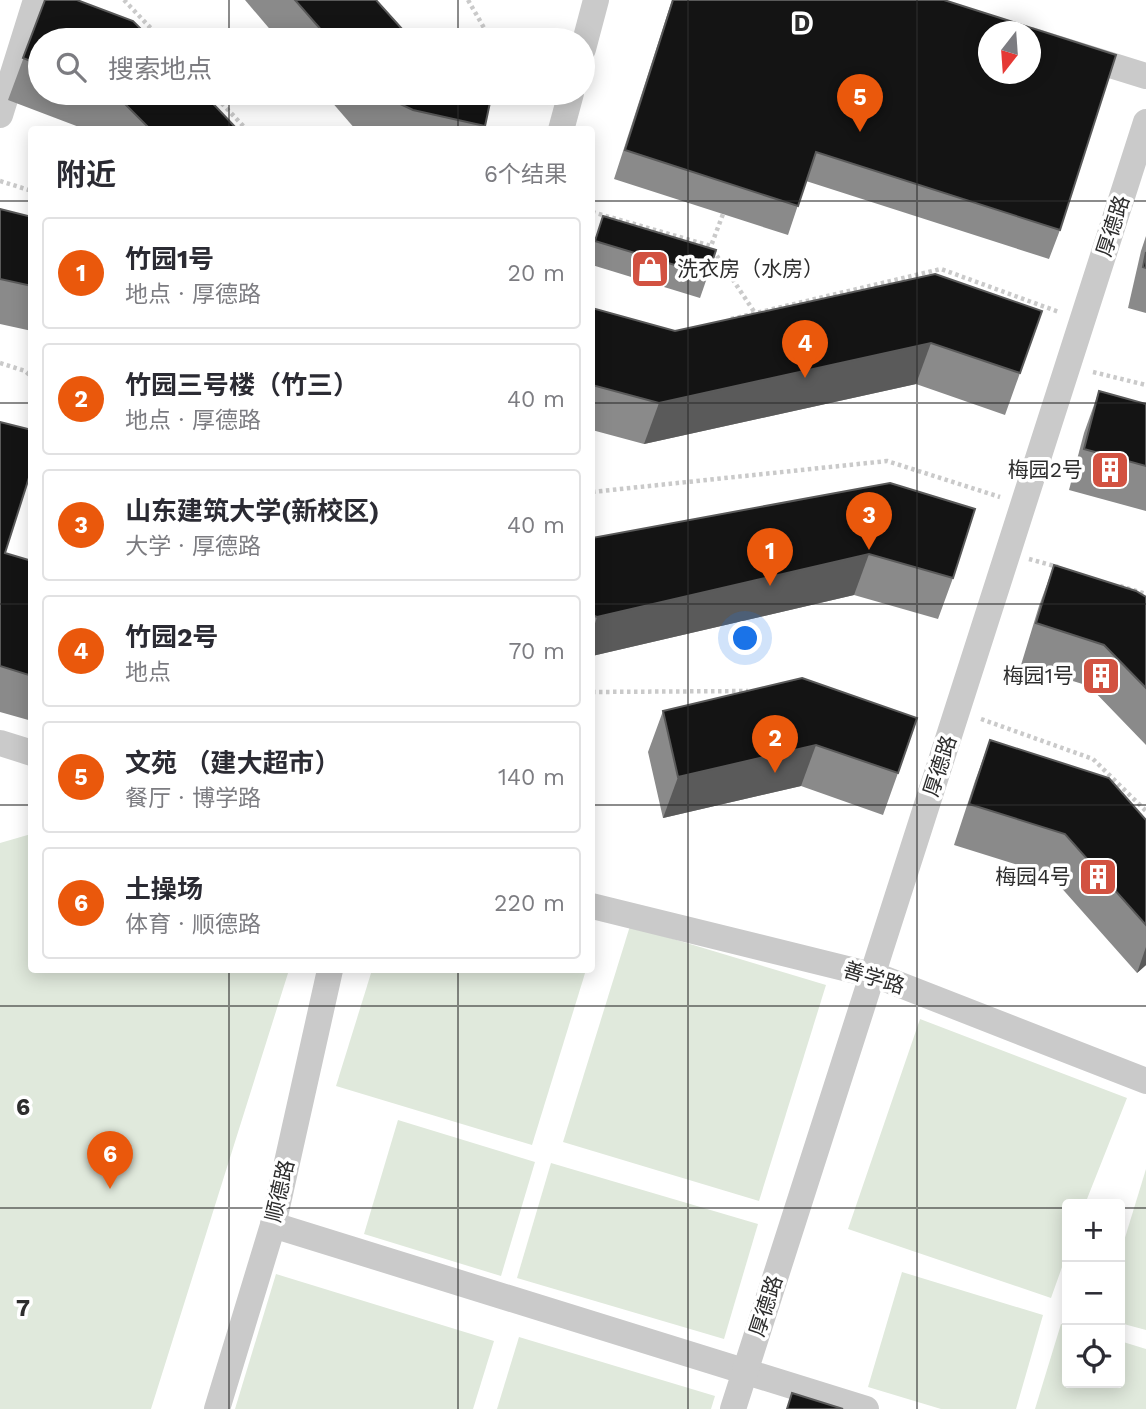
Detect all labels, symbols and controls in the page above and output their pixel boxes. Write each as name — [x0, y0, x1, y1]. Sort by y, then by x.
text: D — [794, 10, 810, 37]
north arrow — [978, 21, 1041, 84]
search box — [28, 28, 595, 105]
icon: search — [52, 48, 90, 86]
text: 搜索地点 — [108, 54, 212, 84]
pin: 5 — [837, 74, 883, 132]
text: 附近 — [56, 157, 116, 192]
text: 6个结果 — [484, 161, 567, 188]
street label: 厚德路 — [1091, 192, 1134, 260]
text: 竹园1号 — [125, 244, 214, 274]
shop icon: 洗衣房（水房） — [629, 248, 671, 290]
place label: 洗衣房（水房） — [677, 256, 824, 281]
text: 1 — [76, 260, 86, 287]
text: 20 m — [508, 260, 565, 287]
text: 地点 · 厚德路 — [125, 281, 261, 308]
pin: 4 — [782, 320, 828, 378]
text: 竹园三号楼（竹三） — [125, 370, 359, 400]
text: 2 — [74, 386, 88, 413]
text: 40 m — [507, 386, 565, 413]
text: 地点 · 厚德路 — [125, 407, 261, 434]
building icon: 梅园2号 — [1089, 449, 1131, 491]
place label: 梅园2号 — [1008, 457, 1083, 482]
pin: 3 — [846, 492, 892, 550]
text: 山东建筑大学(新校区) — [125, 496, 379, 526]
text: 3 — [74, 512, 88, 539]
text: 40 m — [507, 512, 565, 539]
pin: 1 — [747, 528, 793, 586]
text: 大学 · 厚德路 — [125, 533, 261, 560]
your location — [728, 621, 762, 655]
text: 竹园2号 — [125, 622, 219, 652]
text: 4 — [74, 638, 88, 665]
text: 70 m — [508, 638, 565, 665]
building icon: 梅园1号 — [1080, 655, 1122, 697]
text: 地点 — [125, 659, 171, 686]
place label: 梅园1号 — [1003, 663, 1074, 688]
pin: 2 — [752, 715, 798, 773]
street label: 厚德路 — [918, 732, 961, 800]
text: 文苑 （建大超市） — [125, 748, 340, 778]
text: 5 — [74, 764, 88, 791]
text: 140 m — [498, 764, 565, 791]
text: 餐厅 · 博学路 — [125, 785, 261, 812]
building icon: 梅园4号 — [1077, 856, 1119, 898]
place label: 梅园4号 — [995, 864, 1071, 889]
text: 土操场 — [125, 874, 203, 904]
text: 6 — [74, 890, 88, 917]
text: 220 m — [494, 890, 565, 917]
text: 体育 · 顺德路 — [125, 911, 261, 938]
street label: 善学路 — [840, 956, 908, 999]
text: 6 — [16, 1094, 30, 1121]
pin: 6 — [87, 1131, 133, 1189]
street label: 顺德路 — [260, 1157, 299, 1224]
map controls — [1062, 1199, 1125, 1388]
button: + — [1062, 1199, 1125, 1262]
button: − — [1062, 1262, 1125, 1325]
street label: 厚德路 — [744, 1272, 787, 1340]
text: 7 — [16, 1295, 30, 1322]
button: locate — [1062, 1325, 1125, 1388]

